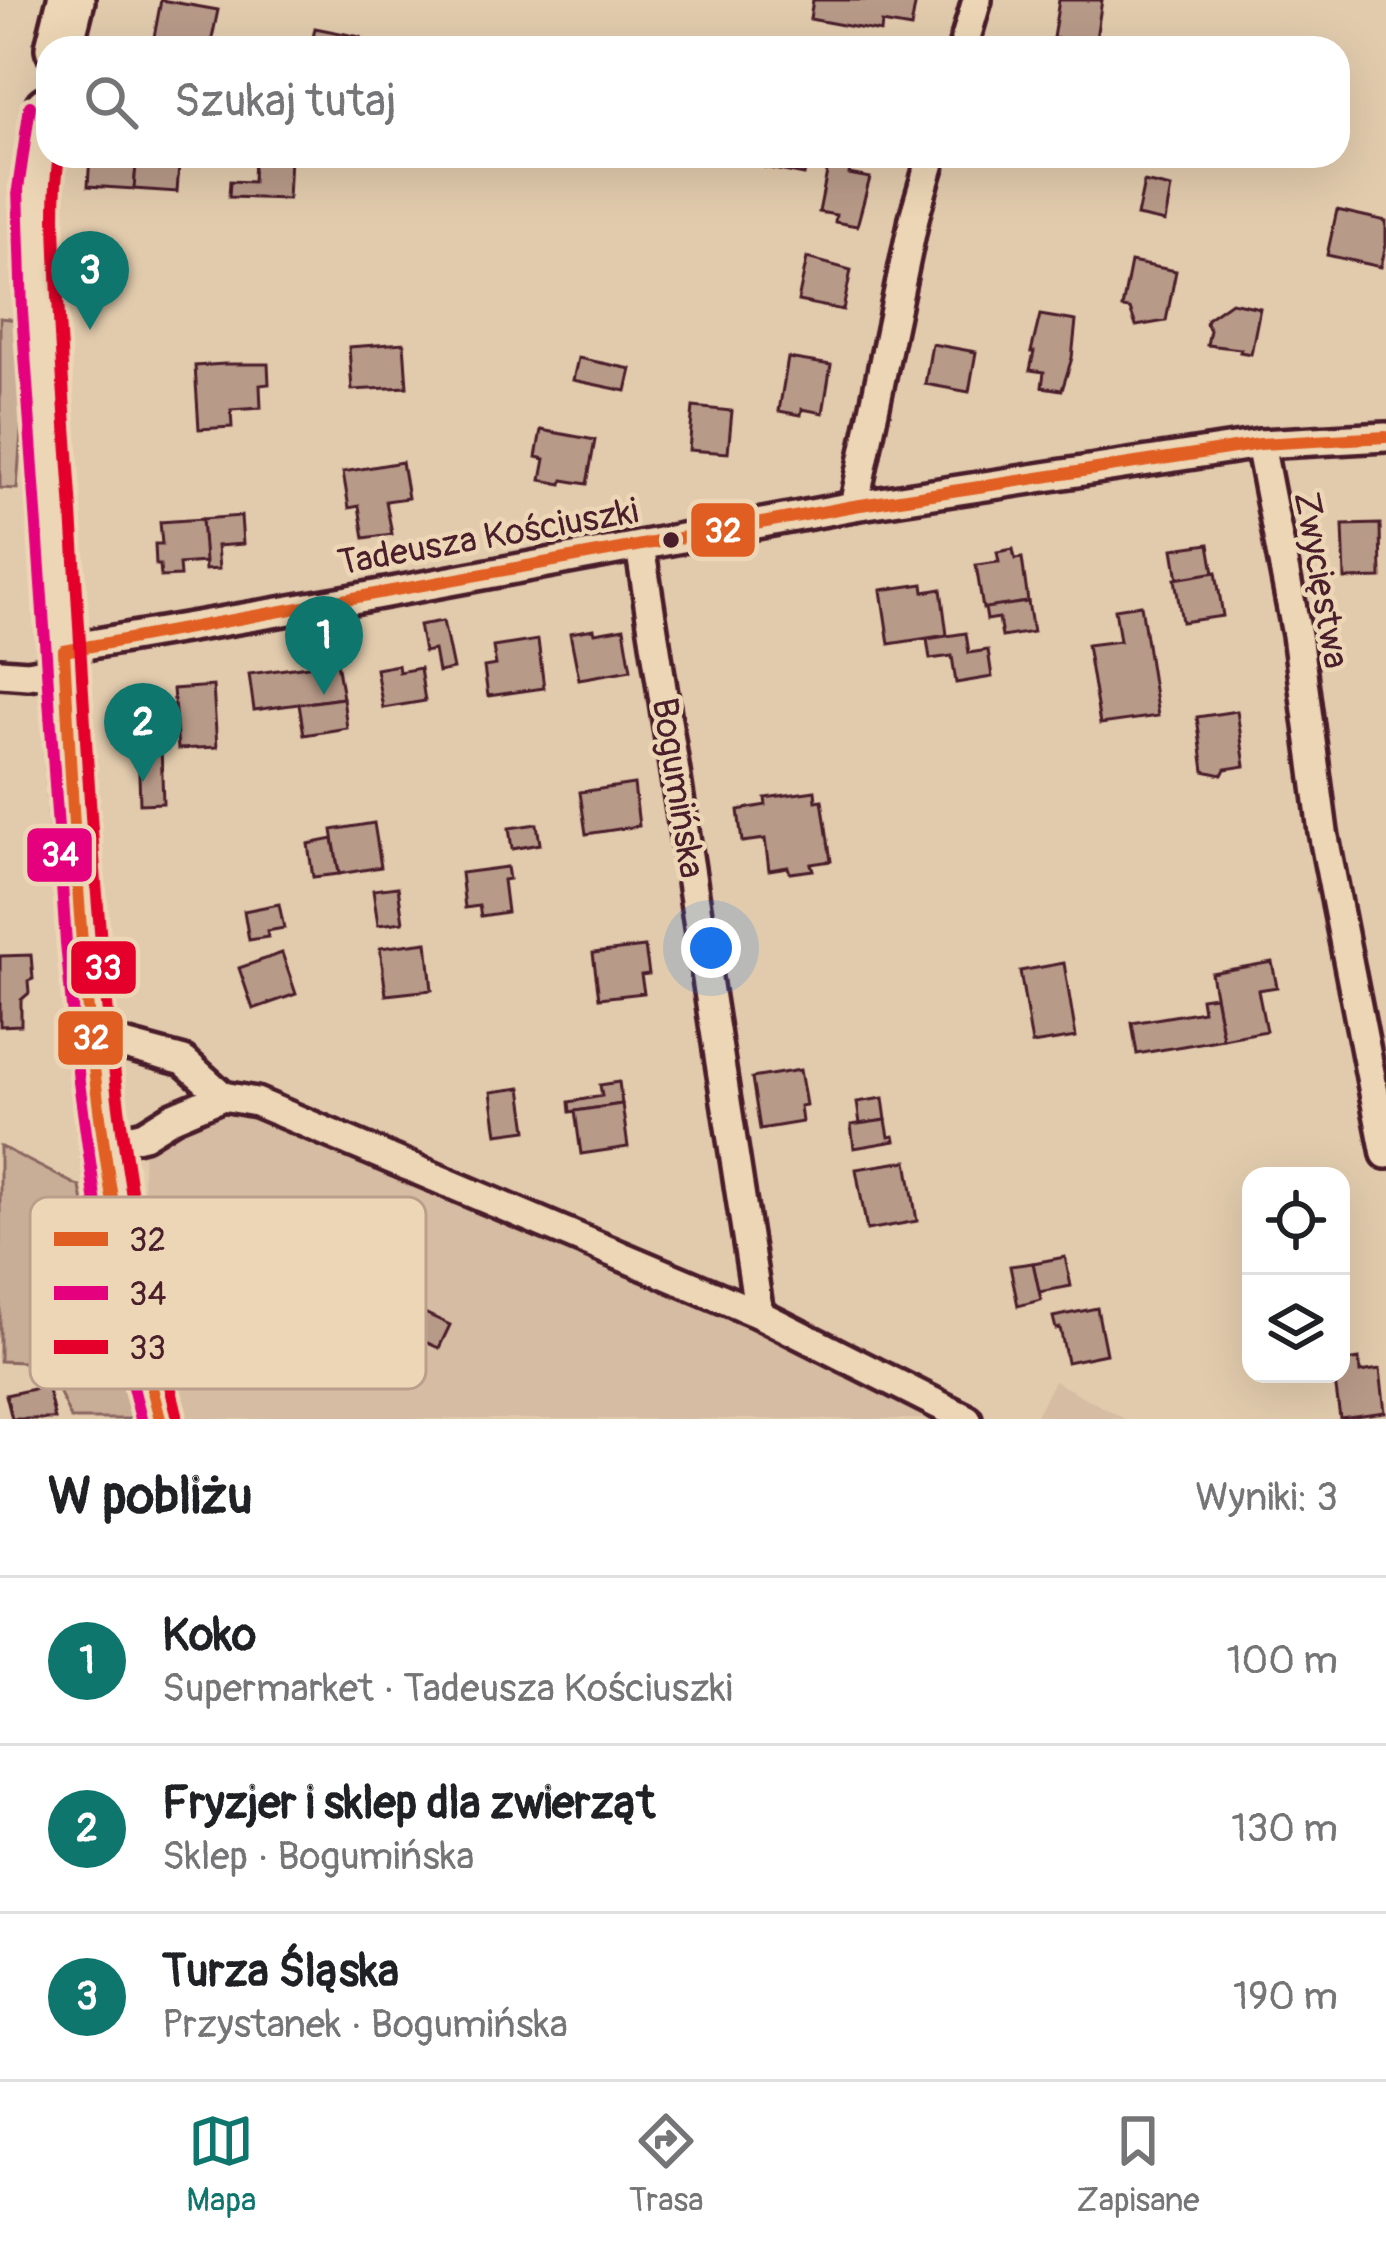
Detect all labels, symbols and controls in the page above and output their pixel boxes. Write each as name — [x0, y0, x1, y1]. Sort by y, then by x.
search box — [36, 36, 1350, 168]
icon: search — [78, 69, 144, 135]
text: Szukaj tutaj — [174, 74, 396, 130]
pin: 3 — [51, 231, 129, 330]
street label: Tadeusza Kościuszki — [334, 488, 642, 586]
street label: Zwycięstwa — [1283, 488, 1359, 672]
line badge: 32 — [689, 501, 757, 559]
text: 32 — [705, 511, 741, 552]
unlabelled marker — [660, 529, 682, 551]
pin: 1 — [285, 596, 363, 695]
pin: 2 — [104, 683, 182, 782]
street label: Bogumińska — [642, 695, 714, 881]
line badge: 34 — [25, 826, 94, 884]
text: 34 — [41, 835, 79, 876]
your location — [681, 918, 741, 978]
line badge: 33 — [69, 939, 138, 996]
text: 33 — [85, 948, 121, 989]
line badge: 32 — [56, 1009, 125, 1067]
text: 32 — [73, 1018, 109, 1059]
map controls — [1242, 1167, 1350, 1383]
button: locate — [1242, 1167, 1350, 1275]
legend — [30, 1197, 426, 1389]
text: 32 — [129, 1220, 166, 1261]
text: 34 — [129, 1274, 167, 1315]
button: layers — [1242, 1275, 1350, 1383]
text: 33 — [129, 1328, 166, 1369]
text: W pobliżu — [48, 1465, 253, 1529]
text: Wyniki: 3 — [1195, 1473, 1338, 1522]
text: Koko — [162, 1608, 256, 1664]
text: 1 — [79, 1636, 95, 1685]
text: 100 m — [1226, 1636, 1338, 1685]
text: Supermarket · Tadeusza Kościuszki — [162, 1664, 733, 1713]
text: Fryzjer i sklep dla zwierząt — [162, 1776, 655, 1832]
text: 2 — [76, 1804, 98, 1853]
text: 130 m — [1231, 1804, 1338, 1853]
text: Sklep · Bogumińska — [162, 1832, 474, 1881]
text: Turza Śląska — [162, 1944, 399, 2000]
text: 3 — [76, 1972, 98, 2021]
text: 190 m — [1233, 1972, 1338, 2021]
text: Przystanek · Bogumińska — [162, 2000, 568, 2049]
tab: Mapa — [186, 2108, 256, 2221]
tab: Trasa — [629, 2108, 704, 2221]
tab: Zapisane — [1076, 2108, 1200, 2221]

